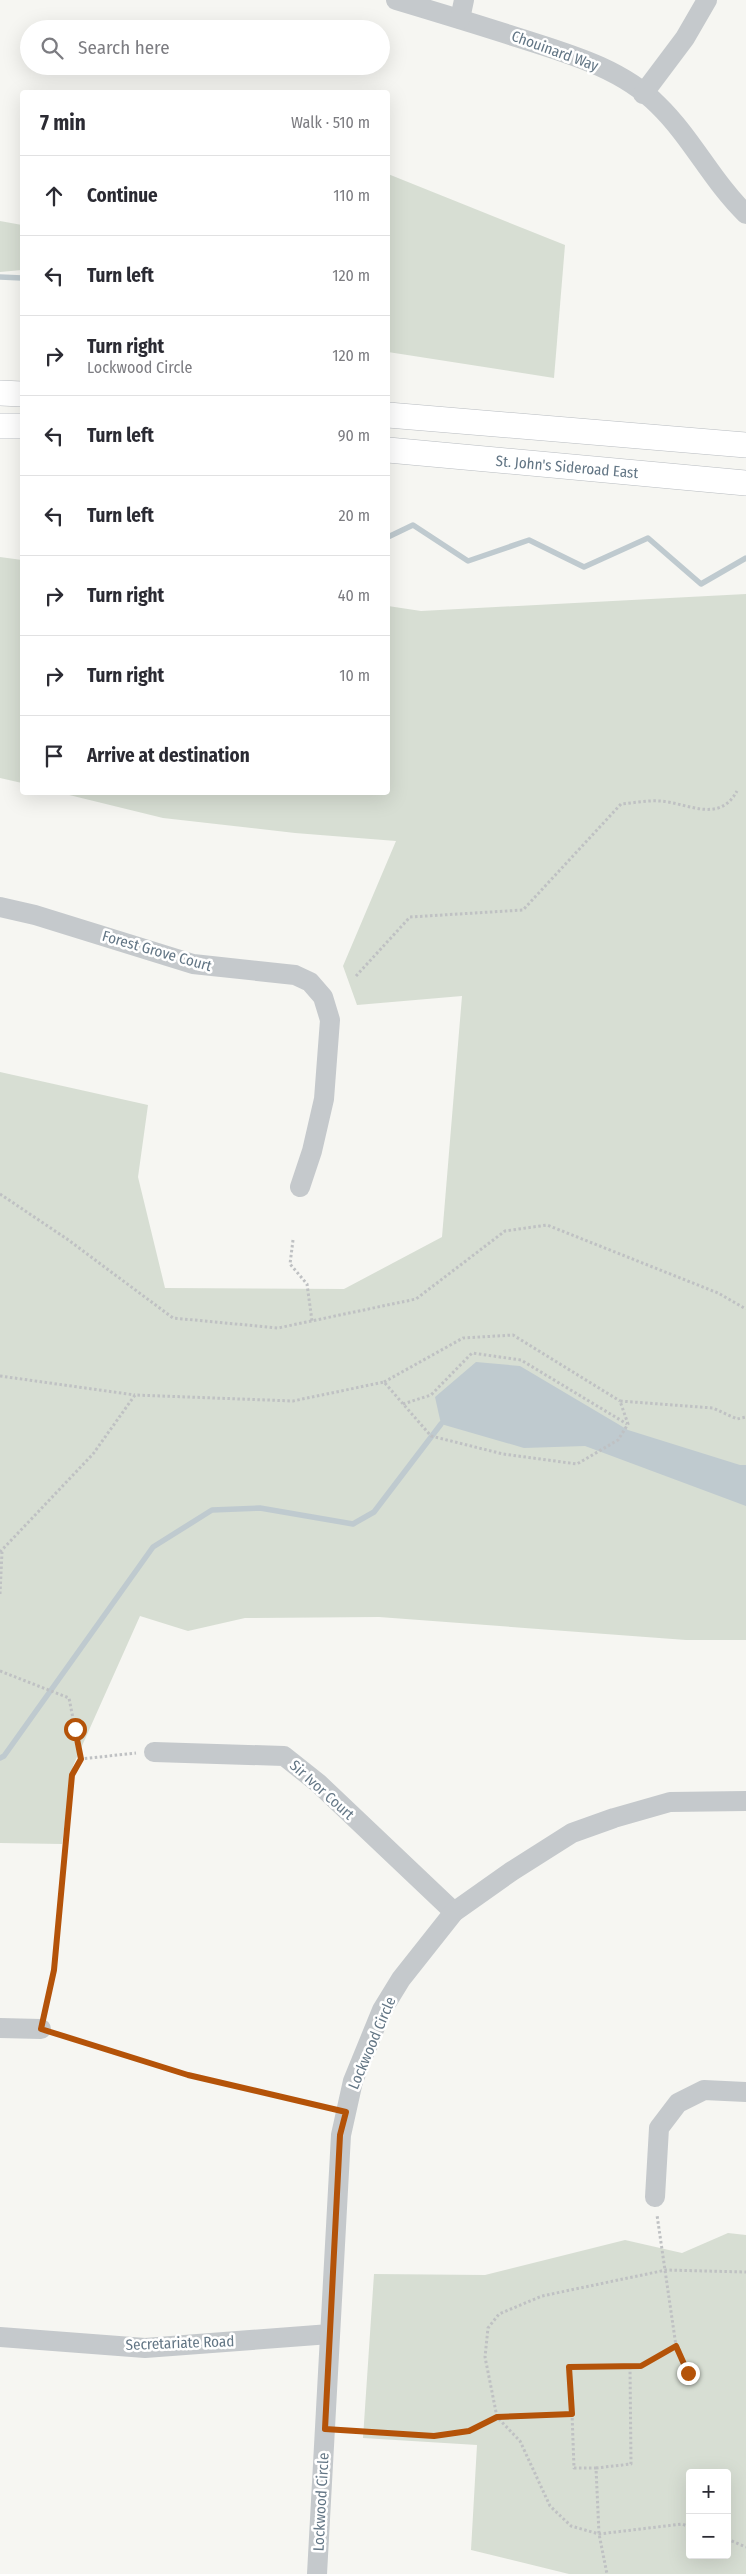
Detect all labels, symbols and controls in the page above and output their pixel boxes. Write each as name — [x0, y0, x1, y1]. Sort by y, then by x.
search box — [20, 20, 390, 75]
street label: Chouinard Way — [509, 27, 601, 75]
icon: search — [38, 34, 66, 62]
text: Search here — [78, 36, 170, 59]
text: 7 min — [40, 110, 86, 136]
text: Walk · 510 m — [291, 113, 370, 132]
icon: ahead — [40, 182, 68, 210]
text: Continue — [87, 184, 158, 207]
text: 110 m — [333, 186, 370, 205]
icon: left — [40, 262, 68, 290]
text: Turn left — [87, 264, 154, 287]
text: 120 m — [332, 266, 370, 285]
text: Turn right — [87, 335, 164, 358]
icon: right — [40, 342, 68, 370]
text: 120 m — [332, 346, 370, 365]
text: Lockwood Circle — [87, 358, 192, 377]
icon: left — [40, 422, 68, 450]
text: Turn left — [87, 424, 154, 447]
text: 90 m — [338, 426, 370, 445]
street label: St. John's Sideroad East — [495, 452, 639, 482]
icon: left — [40, 502, 68, 530]
text: Turn left — [87, 504, 154, 527]
text: 20 m — [339, 506, 370, 525]
icon: right — [40, 582, 68, 610]
text: Turn right — [87, 584, 164, 607]
text: 40 m — [338, 586, 370, 605]
icon: right — [40, 662, 68, 690]
text: Turn right — [87, 664, 164, 687]
text: 10 m — [339, 666, 370, 685]
icon: arrive — [40, 742, 68, 770]
text: Arrive at destination — [87, 744, 250, 767]
street label: Forest Grove Court — [100, 927, 214, 975]
route start — [64, 1718, 87, 1741]
street label: Sir Ivor Court — [286, 1756, 358, 1824]
street label: Lockwood Circle — [344, 1994, 400, 2092]
street label: Secretariate Road — [125, 2332, 235, 2354]
route end — [677, 2362, 700, 2385]
street label: Lockwood Circle — [309, 2452, 333, 2552]
map controls — [686, 2469, 731, 2559]
button: + — [686, 2469, 731, 2514]
button: − — [686, 2514, 731, 2559]

